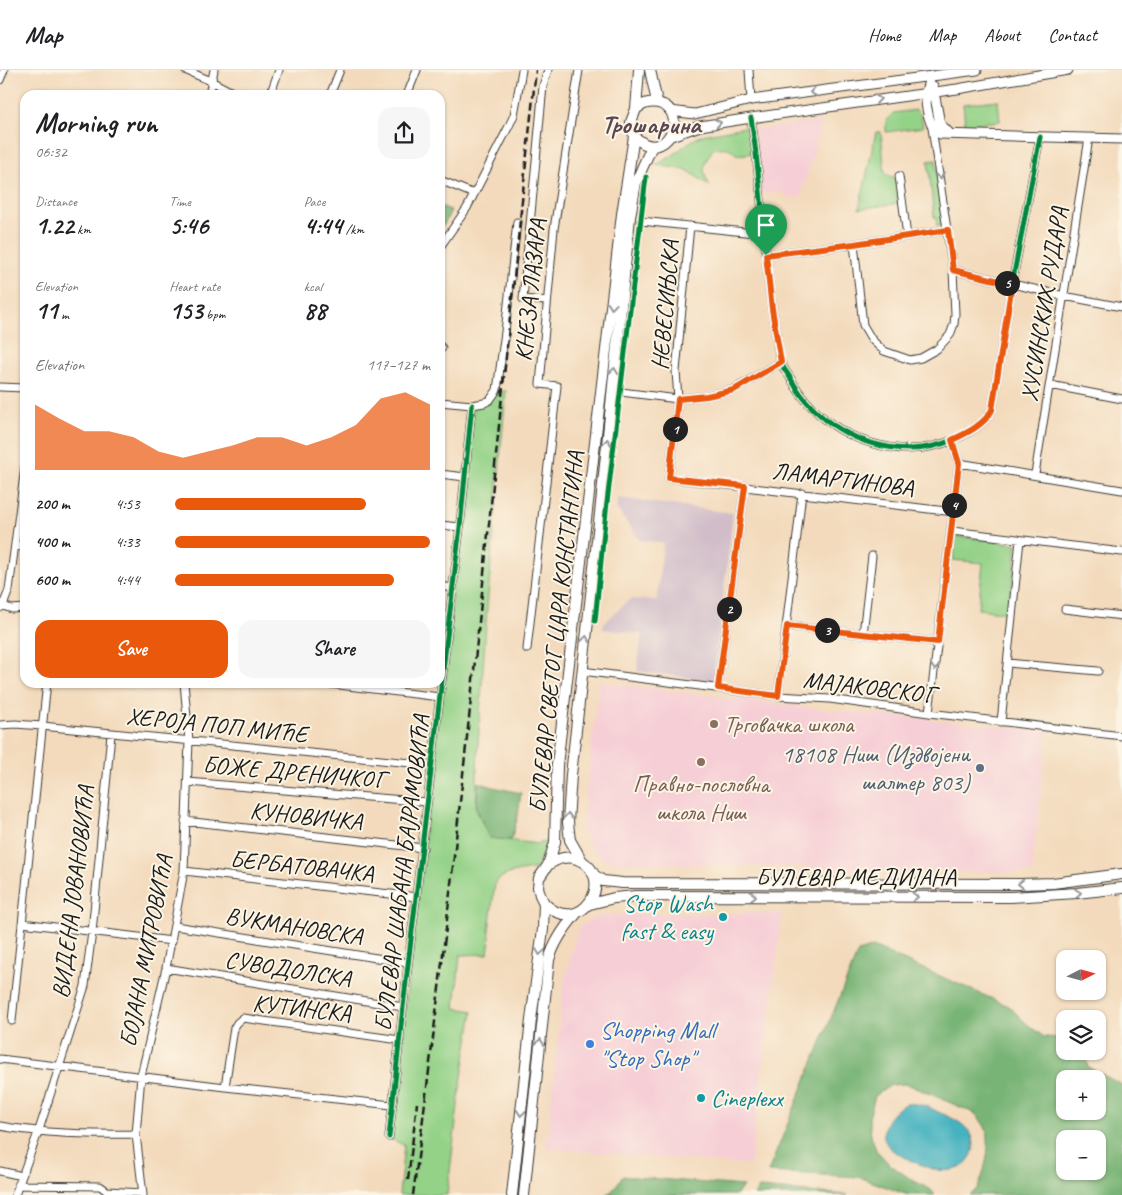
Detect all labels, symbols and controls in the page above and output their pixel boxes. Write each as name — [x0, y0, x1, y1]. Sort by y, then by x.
text: Map — [25, 20, 62, 50]
text: Home — [868, 24, 901, 46]
text: Map — [929, 24, 956, 46]
text: About — [984, 24, 1020, 46]
text: Contact — [1048, 24, 1097, 46]
one-way arrow — [809, 86, 817, 97]
one-way arrow — [875, 94, 883, 105]
text: Morning run — [35, 105, 157, 140]
button: share — [378, 107, 430, 159]
district label: Трошарина — [601, 108, 703, 141]
one-way arrow — [713, 119, 722, 129]
text: 06:32 — [35, 142, 67, 162]
one-way arrow — [934, 173, 945, 181]
text: Distance — [35, 193, 77, 210]
text: Time — [169, 193, 191, 210]
text: Pace — [304, 193, 325, 210]
pin — [745, 204, 787, 255]
street label: ХУСИНСКИХ РУДАРА — [1014, 204, 1074, 403]
text: 1.22 — [35, 210, 74, 242]
text: 5:46 — [169, 210, 208, 242]
text: 4:44 — [304, 210, 342, 242]
icon: arrive — [752, 211, 780, 239]
street label: КНЕЗА ЛАЗАРА — [508, 217, 552, 362]
text: km — [74, 221, 91, 238]
text: /km — [342, 221, 364, 238]
street label: НЕВЕСИЊСКА — [644, 238, 686, 371]
pin: 5 — [994, 270, 1020, 296]
text: 5 — [1004, 275, 1011, 292]
text: Elevation — [35, 278, 78, 295]
text: Heart rate — [169, 278, 220, 295]
text: kcal — [304, 278, 322, 295]
text: 11 — [35, 295, 58, 327]
text: 153 — [169, 295, 203, 327]
text: 88 — [304, 295, 326, 327]
one-way arrow — [607, 302, 618, 310]
text: m — [58, 306, 69, 323]
text: bpm — [203, 306, 225, 323]
text: Elevation — [35, 355, 84, 375]
text: 117–127 m — [367, 355, 430, 375]
one-way arrow — [608, 366, 619, 374]
pin: 1 — [662, 416, 688, 442]
text: 1 — [672, 421, 679, 438]
one-way arrow — [601, 438, 612, 446]
street label: БУЛЕВАР СВЕТОГ ЦАРА КОНСТАНТИНА — [522, 449, 590, 814]
street label: ЛАМАРТИНОВА — [771, 455, 916, 503]
pin: 4 — [942, 492, 966, 518]
text: 200 m — [35, 494, 70, 514]
text: 4:53 — [115, 494, 140, 514]
text: 4 — [951, 497, 958, 514]
text: 400 m — [35, 532, 70, 552]
text: 4:33 — [115, 532, 140, 552]
text: 600 m — [35, 570, 70, 590]
text: 4:44 — [115, 570, 140, 590]
pin: 2 — [716, 596, 742, 622]
text: 2 — [726, 601, 733, 618]
pin: 3 — [814, 618, 840, 642]
button: Save — [35, 620, 228, 678]
button: Share — [238, 620, 430, 678]
text: 3 — [824, 622, 831, 639]
one-way arrow — [580, 634, 591, 642]
one-way arrow — [930, 663, 941, 671]
street label: МАЈАКОВСКОГ — [802, 664, 942, 711]
street label: ХЕРОЈА ПОП МИЋЕ — [125, 701, 312, 750]
place label: Трговачка школа — [724, 709, 855, 739]
street label: БУЛЕВАР ШАБАНА БАЈРАМОВИЋА — [368, 712, 436, 1033]
marker: Трговачка школа — [708, 718, 720, 730]
place label: 18108 Ниш (Издвојени шалтер 803) — [782, 739, 971, 797]
street label: БОЖЕ ДРЕНИЧКОГ — [202, 749, 392, 795]
marker: Правно-пословна школа Ниш — [695, 756, 707, 768]
marker: 18108 Ниш (Издвојени шалтер 803) — [974, 762, 986, 774]
place label: Правно-пословна школа Ниш — [633, 769, 771, 827]
street label: ВИДЕНА ЈОВАНОВИЋА — [45, 783, 101, 1000]
street label: КУНОВИЧКА — [248, 795, 364, 837]
one-way arrow — [563, 811, 574, 819]
street label: БЕРБАТОВАЧКА — [229, 844, 376, 889]
street label: БОЈАНА МИТРОВИЋА — [113, 852, 180, 1050]
street label: БУЛЕВАР МЕДИЈАНА — [756, 862, 957, 892]
one-way arrow — [1017, 879, 1025, 889]
place label: Stop Wash fast & easy — [621, 888, 715, 946]
one-way arrow — [1074, 888, 1082, 899]
one-way arrow — [750, 891, 757, 901]
one-way arrow — [912, 892, 920, 902]
street label: ВУКМАНОВСКА — [223, 900, 365, 952]
marker: Stop Wash fast & easy — [717, 911, 729, 923]
street label: СУВОДОЛСКА — [223, 944, 354, 994]
one-way arrow — [535, 948, 546, 956]
north arrow — [1056, 950, 1106, 1000]
map controls — [1056, 950, 1106, 1180]
street label: КУТИНСКА — [251, 988, 354, 1028]
button: layers — [1056, 1010, 1106, 1060]
place label: Shopping Mall "Stop Shop" — [600, 1015, 719, 1073]
one-way arrow — [534, 1038, 545, 1046]
marker: Shopping Mall "Stop Shop" — [584, 1038, 596, 1050]
button: + — [1056, 1070, 1106, 1120]
place label: Cineplexx — [711, 1083, 785, 1113]
marker: Cineplexx — [695, 1092, 707, 1104]
one-way arrow — [516, 1109, 527, 1117]
button: − — [1056, 1130, 1106, 1180]

